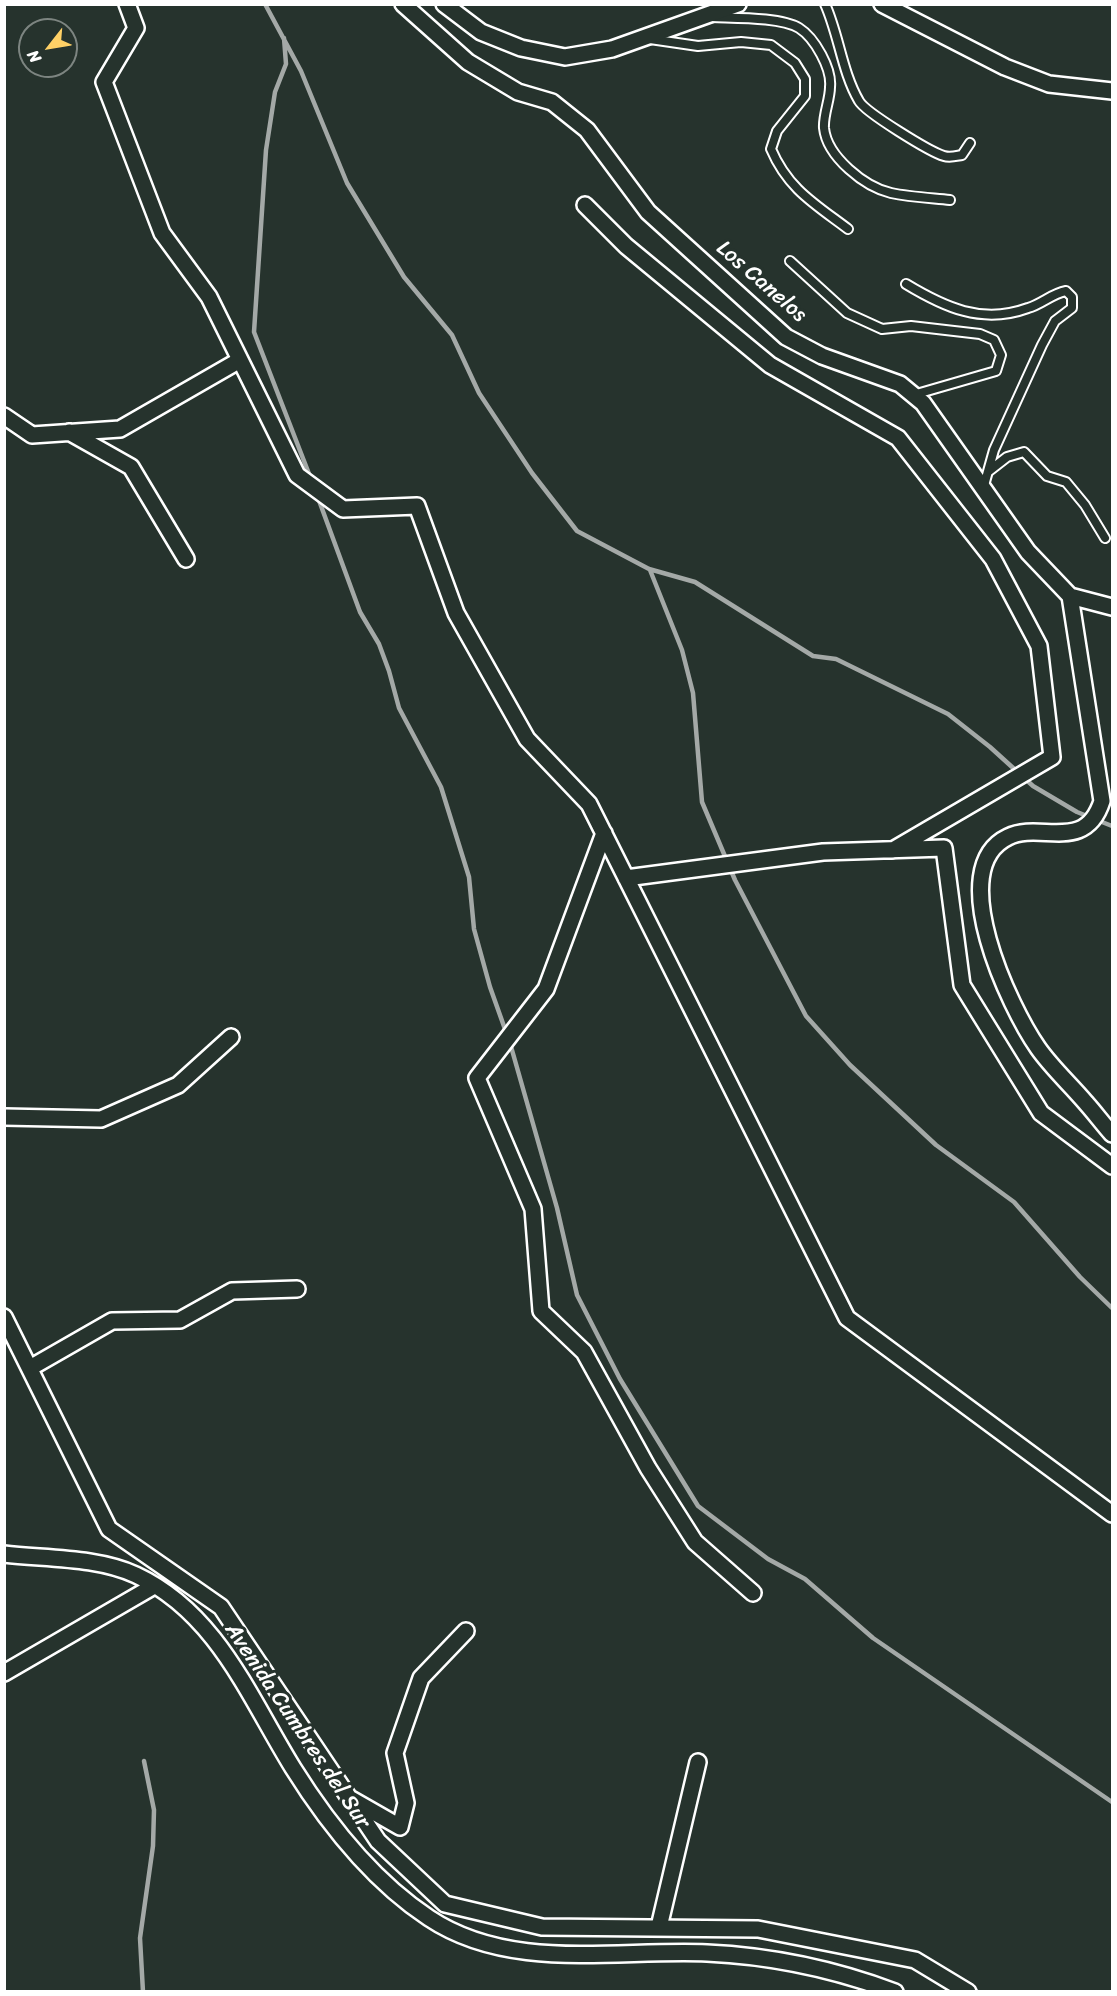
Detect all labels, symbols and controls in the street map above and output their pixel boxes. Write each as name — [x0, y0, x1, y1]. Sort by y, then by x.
north arrow — [18, 18, 78, 78]
text: N — [19, 44, 49, 69]
street label: Los Canelos — [710, 236, 812, 328]
street label: Avenida Cumbres del Sur — [218, 1618, 376, 1834]

